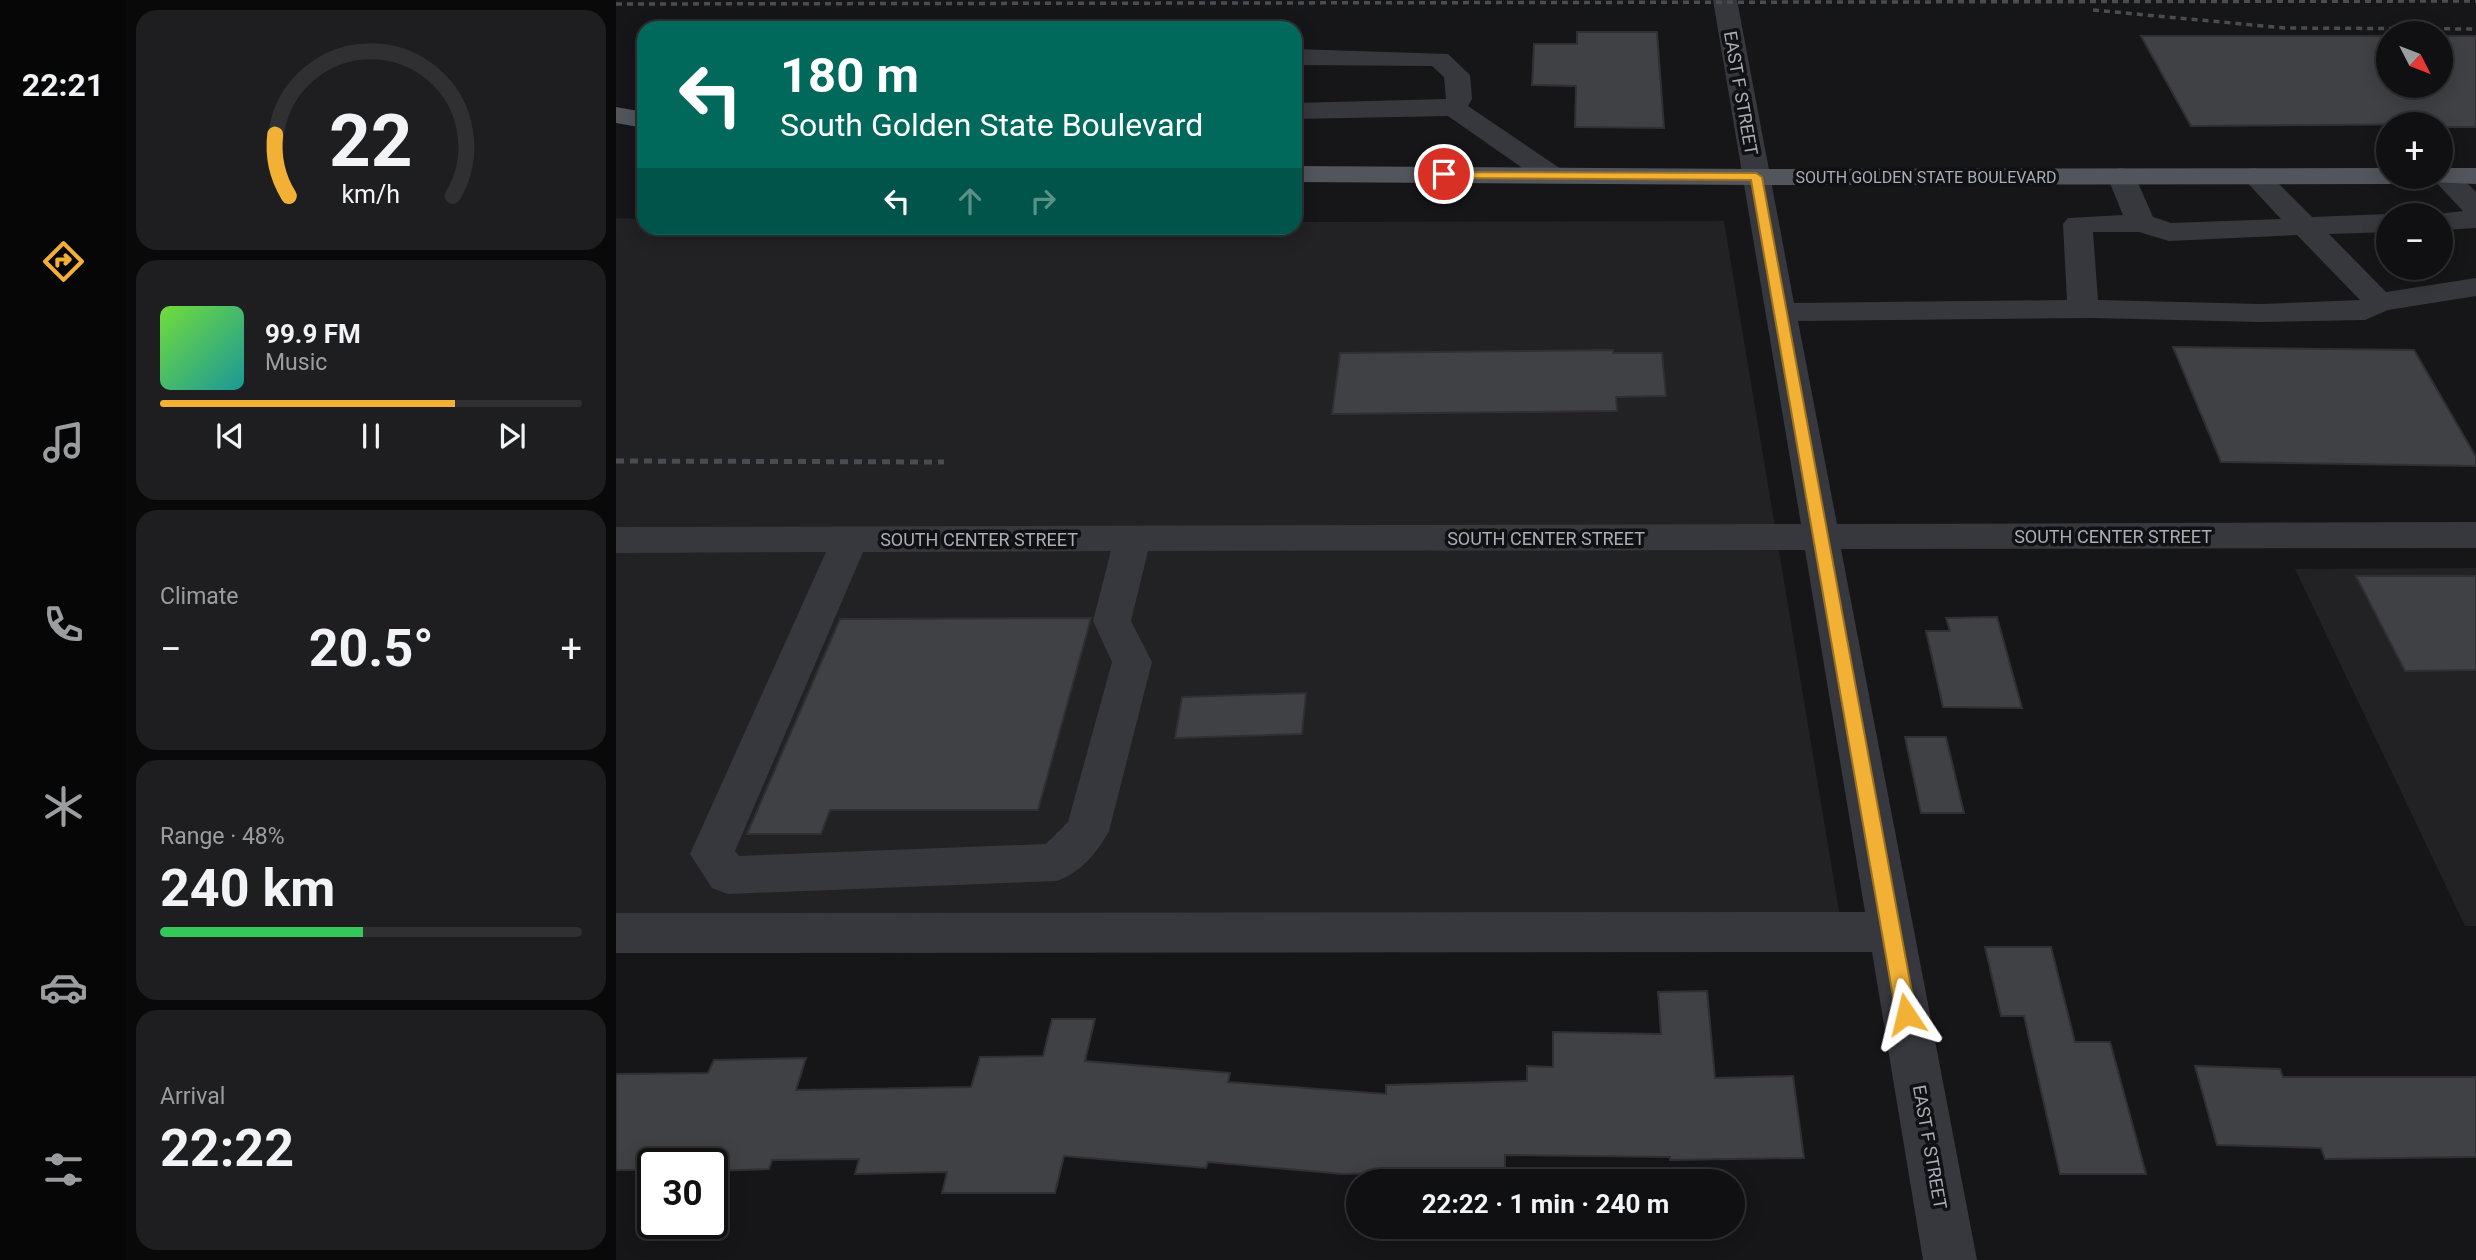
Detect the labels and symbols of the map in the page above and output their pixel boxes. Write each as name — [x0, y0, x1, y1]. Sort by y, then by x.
north arrow — [2376, 21, 2454, 98]
street label: EAST F STREET — [1720, 29, 1762, 157]
pin — [1414, 144, 1474, 204]
street label: SOUTH GOLDEN STATE BOULEVARD — [1795, 168, 2057, 187]
street label: SOUTH CENTER STREET — [2014, 526, 2212, 547]
street label: SOUTH CENTER STREET — [1447, 528, 1645, 549]
street label: SOUTH CENTER STREET — [880, 529, 1078, 550]
position arrow — [1869, 977, 1943, 1051]
street label: EAST F STREET — [1909, 1083, 1951, 1211]
speed limit sign: 30 — [637, 1148, 728, 1239]

